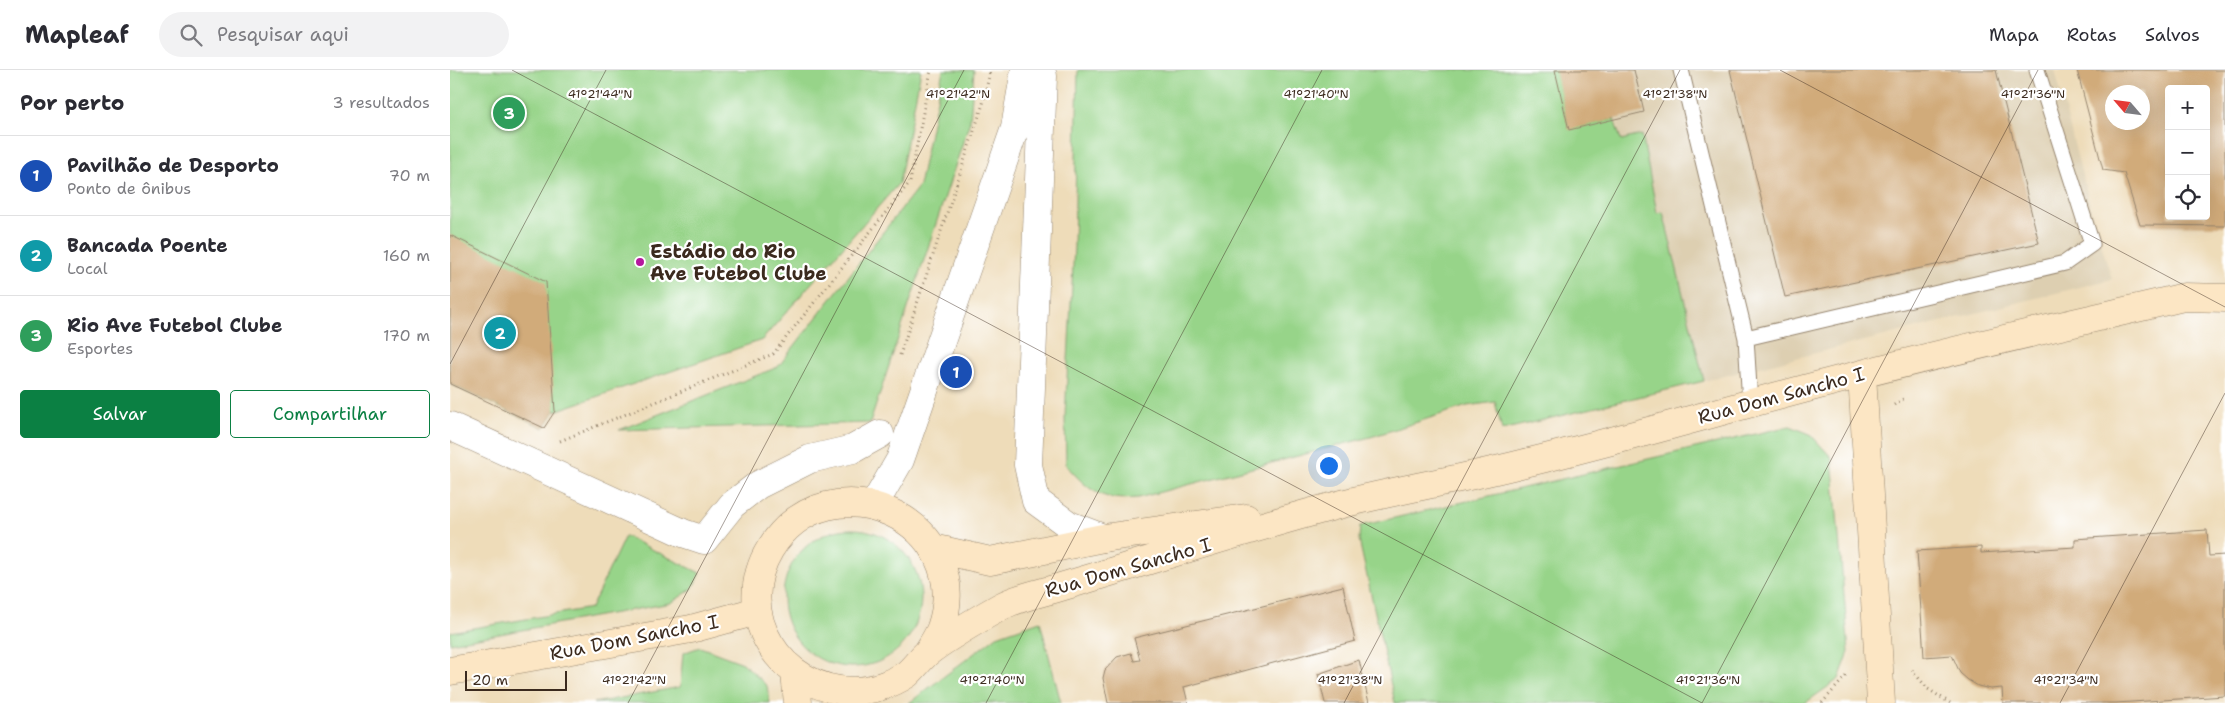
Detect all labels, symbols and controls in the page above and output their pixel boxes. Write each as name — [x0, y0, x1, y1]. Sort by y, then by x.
search box — [159, 12, 509, 57]
text: Mapleaf — [25, 19, 129, 51]
icon: search — [177, 21, 205, 49]
text: Pesquisar aqui — [217, 22, 349, 47]
text: Mapa — [1989, 23, 2039, 47]
text: Rotas — [2067, 23, 2117, 47]
text: Salvos — [2145, 23, 2200, 47]
north arrow — [2105, 85, 2150, 130]
map controls — [2165, 85, 2210, 220]
button: + — [2165, 85, 2210, 130]
text: 41°21'44"N — [568, 86, 632, 102]
text: 41°21'42"N — [926, 86, 990, 102]
text: 41°21'40"N — [1283, 86, 1349, 102]
text: 41°21'38"N — [1643, 86, 1707, 102]
text: 41°21'36"N — [2001, 86, 2065, 102]
text: Por perto — [20, 89, 124, 117]
text: 3 resultados — [332, 92, 430, 113]
pin: 3 — [493, 94, 525, 132]
button: − — [2165, 130, 2210, 175]
text: Pavilhão de Desporto — [67, 153, 279, 178]
text: 1 — [32, 165, 40, 186]
text: 70 m — [389, 165, 430, 186]
button: locate — [2165, 175, 2210, 220]
text: Ponto de ônibus — [67, 178, 191, 199]
text: Bancada Poente — [67, 233, 228, 258]
place label: Estádio do Rio Ave Futebol Clube — [650, 239, 827, 286]
text: 2 — [30, 245, 42, 266]
text: 160 m — [383, 245, 430, 266]
marker: Estádio do Rio Ave Futebol Clube — [634, 256, 646, 268]
text: Local — [67, 258, 108, 279]
text: Rio Ave Futebol Clube — [67, 313, 282, 338]
pin: 2 — [484, 314, 516, 352]
text: 3 — [30, 325, 42, 346]
text: 170 m — [383, 325, 430, 346]
text: Esportes — [67, 338, 133, 359]
pin: 1 — [940, 353, 972, 391]
street label: Rua Dom Sancho I — [1695, 361, 1867, 430]
button: Salvar — [20, 390, 220, 438]
button: Compartilhar — [230, 390, 430, 438]
your location — [1316, 453, 1342, 479]
street label: Rua Dom Sancho I — [1042, 532, 1214, 603]
street label: Rua Dom Sancho I — [548, 609, 721, 666]
scale bar — [465, 668, 568, 691]
text: 20 m — [472, 671, 508, 689]
text: 41°21'42"N — [602, 672, 666, 688]
text: 41°21'40"N — [959, 672, 1025, 688]
text: 41°21'38"N — [1318, 672, 1382, 688]
text: 41°21'36"N — [1676, 672, 1740, 688]
text: 41°21'34"N — [2034, 672, 2098, 688]

